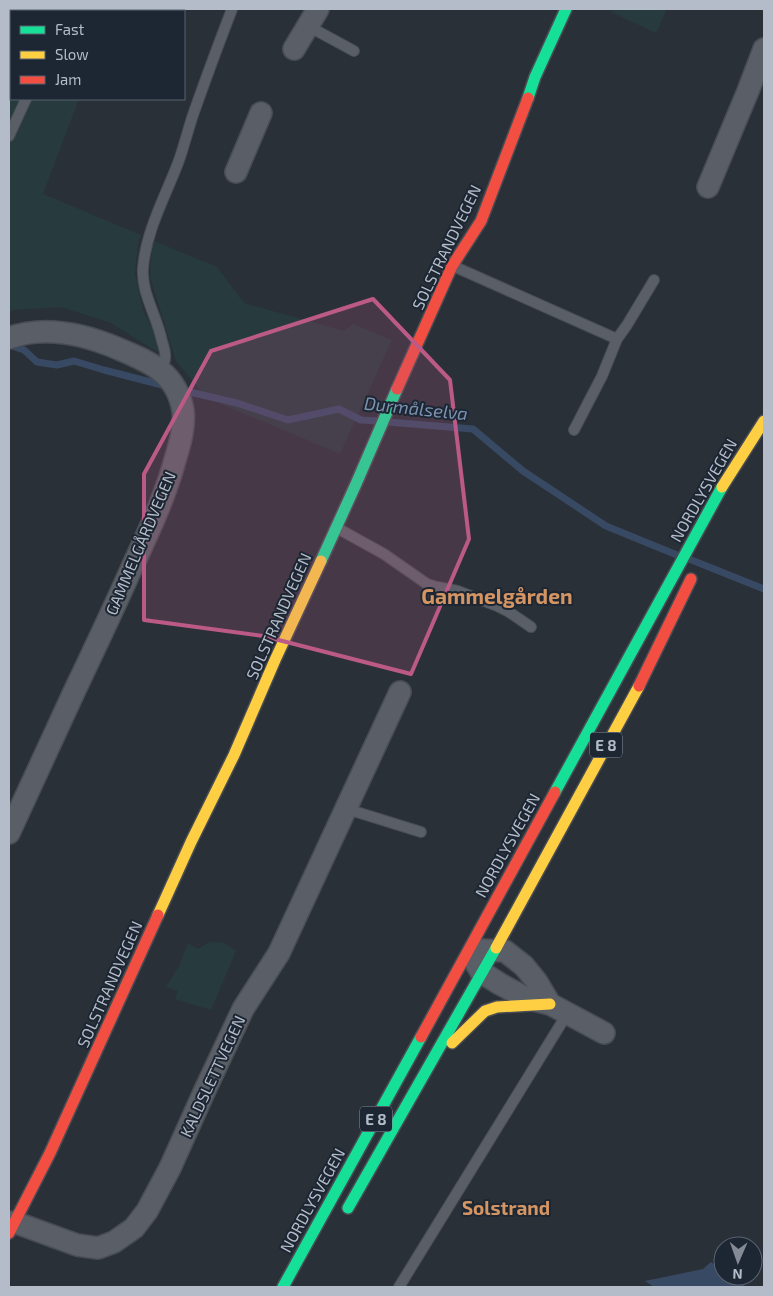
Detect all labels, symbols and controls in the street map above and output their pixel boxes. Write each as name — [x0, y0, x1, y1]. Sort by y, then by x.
legend — [10, 10, 185, 100]
text: Fast — [55, 20, 85, 38]
text: Slow — [55, 45, 89, 63]
text: Jam — [55, 70, 81, 88]
street label: SOLSTRANDVEGEN — [407, 181, 485, 313]
water label: Durmålselva — [363, 392, 469, 424]
street label: NORDLYSVEGEN — [666, 435, 740, 545]
street label: GAMMELGÅRDVEGEN — [101, 468, 179, 618]
street label: SOLSTRANDVEGEN — [242, 550, 314, 682]
district label: Gammelgården — [421, 583, 573, 608]
road number: E 8 — [590, 732, 622, 758]
street label: NORDLYSVEGEN — [471, 790, 543, 900]
street label: SOLSTRANDVEGEN — [73, 918, 145, 1050]
street label: KALDSLETTVEGEN — [176, 1012, 248, 1140]
road number: E 8 — [360, 1106, 392, 1132]
street label: NORDLYSVEGEN — [276, 1145, 348, 1255]
district label: Solstrand — [462, 1196, 550, 1219]
north arrow — [713, 1236, 763, 1286]
text: N — [732, 1266, 743, 1283]

